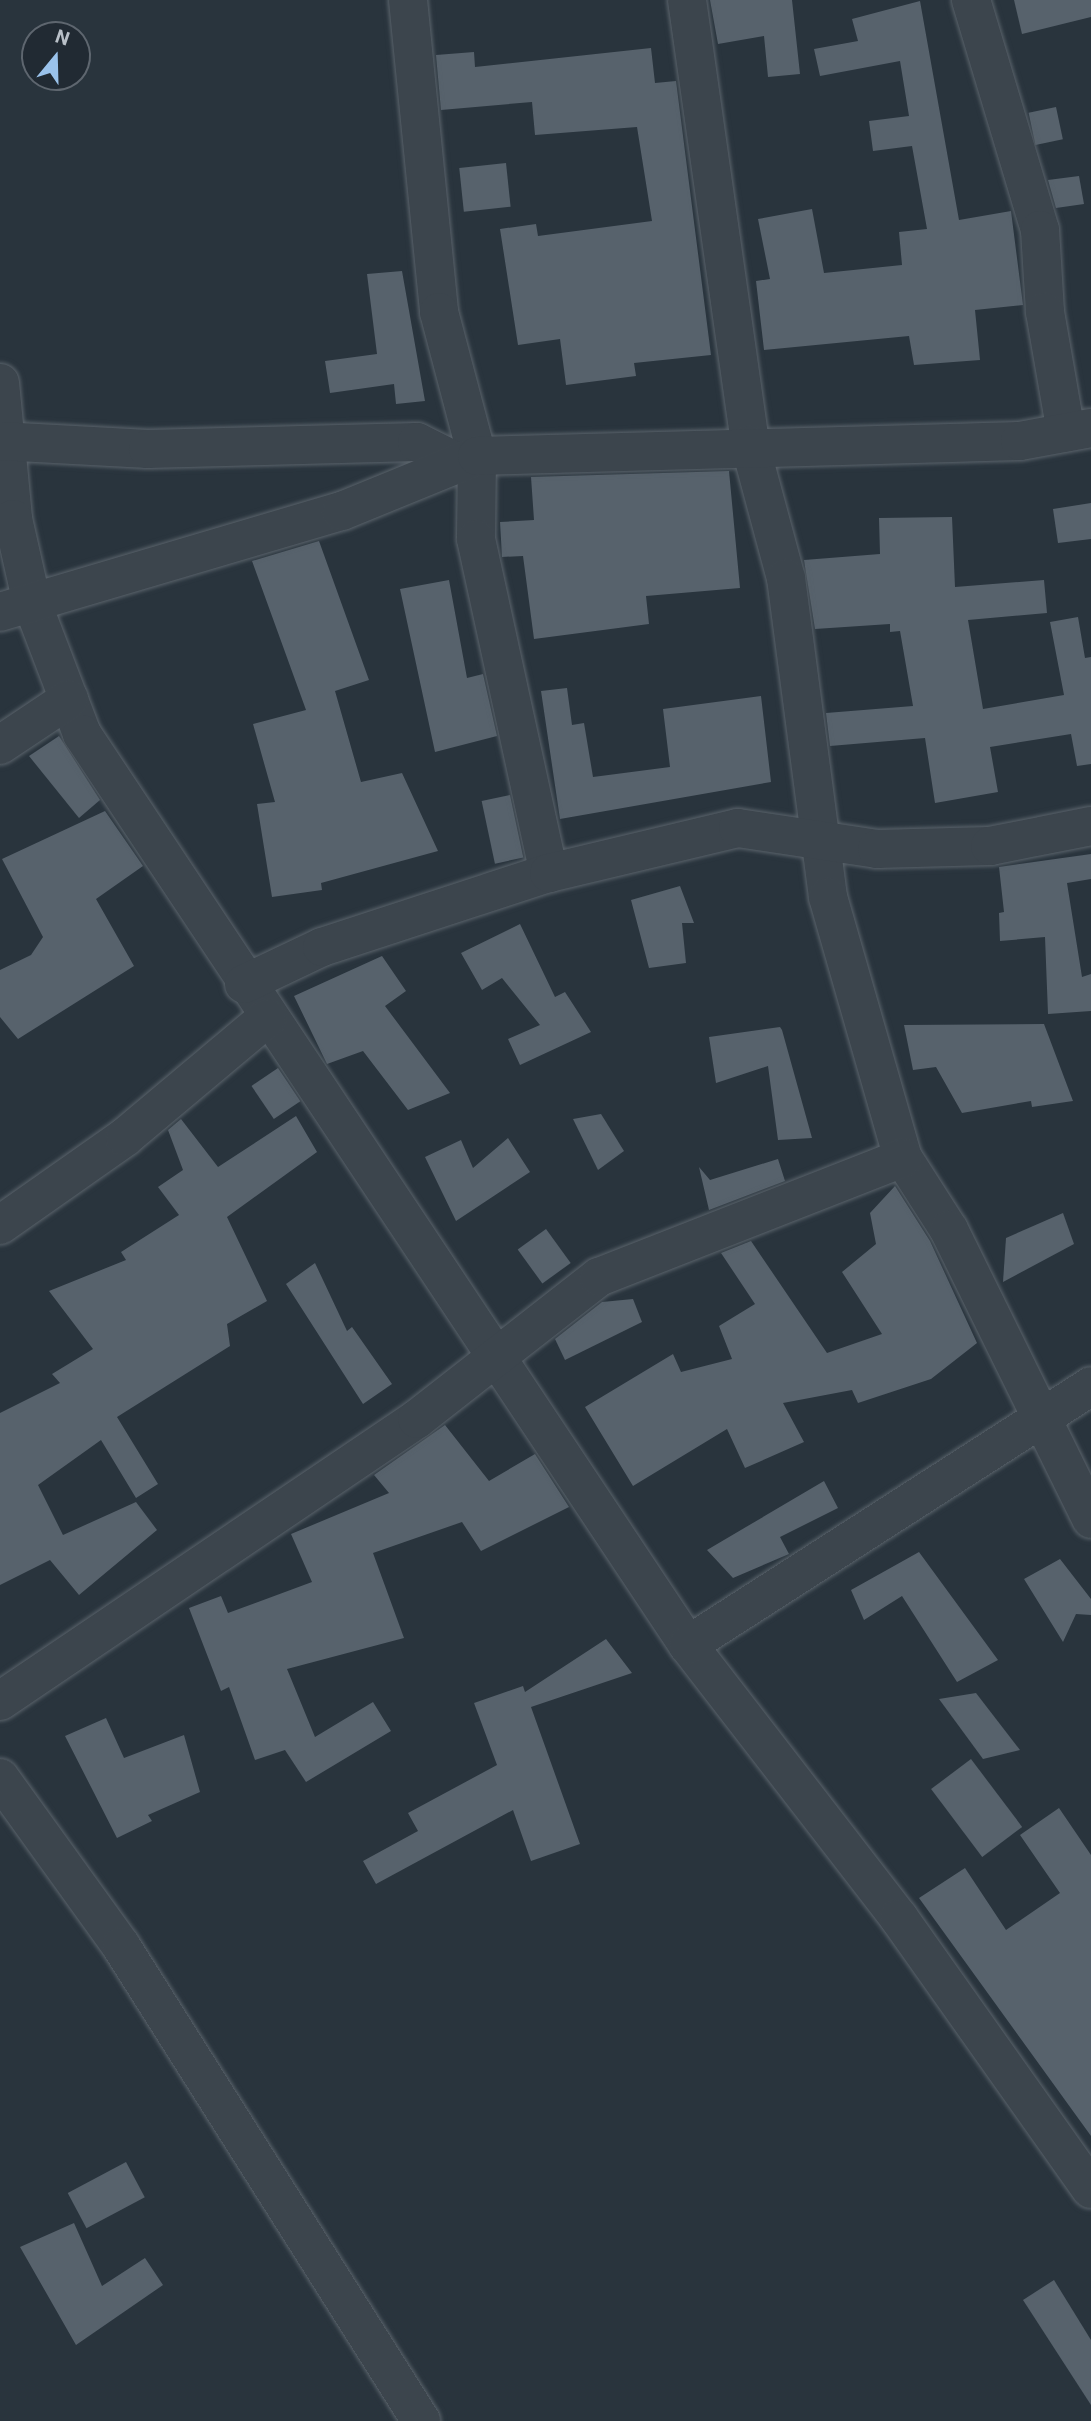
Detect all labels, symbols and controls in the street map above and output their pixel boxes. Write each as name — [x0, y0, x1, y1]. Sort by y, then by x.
north arrow — [21, 21, 91, 91]
text: N — [52, 25, 72, 51]

